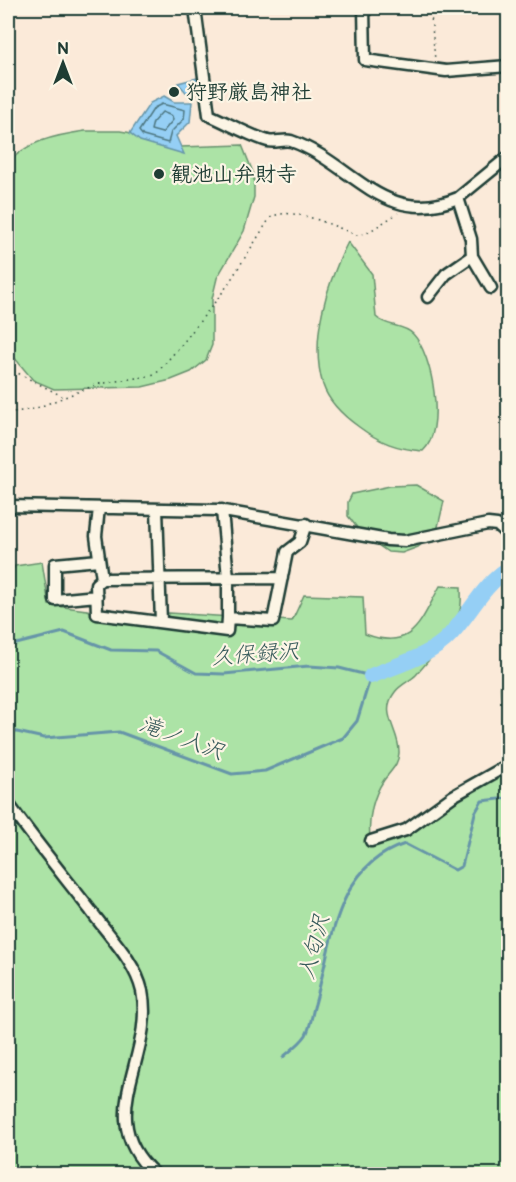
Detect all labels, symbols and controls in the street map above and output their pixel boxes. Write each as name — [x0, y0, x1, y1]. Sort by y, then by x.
north arrow — [33, 33, 93, 93]
text: N — [57, 40, 69, 59]
place label: 狩野厳島神社 — [186, 80, 312, 105]
marker: 狩野厳島神社 — [167, 85, 181, 99]
place label: 観池山弁財寺 — [171, 162, 297, 187]
marker: 観池山弁財寺 — [152, 167, 166, 181]
water label: 久保録沢 — [210, 638, 301, 671]
water label: 滝ノ入沢 — [136, 711, 228, 766]
water label: 入匂沢 — [293, 911, 336, 983]

